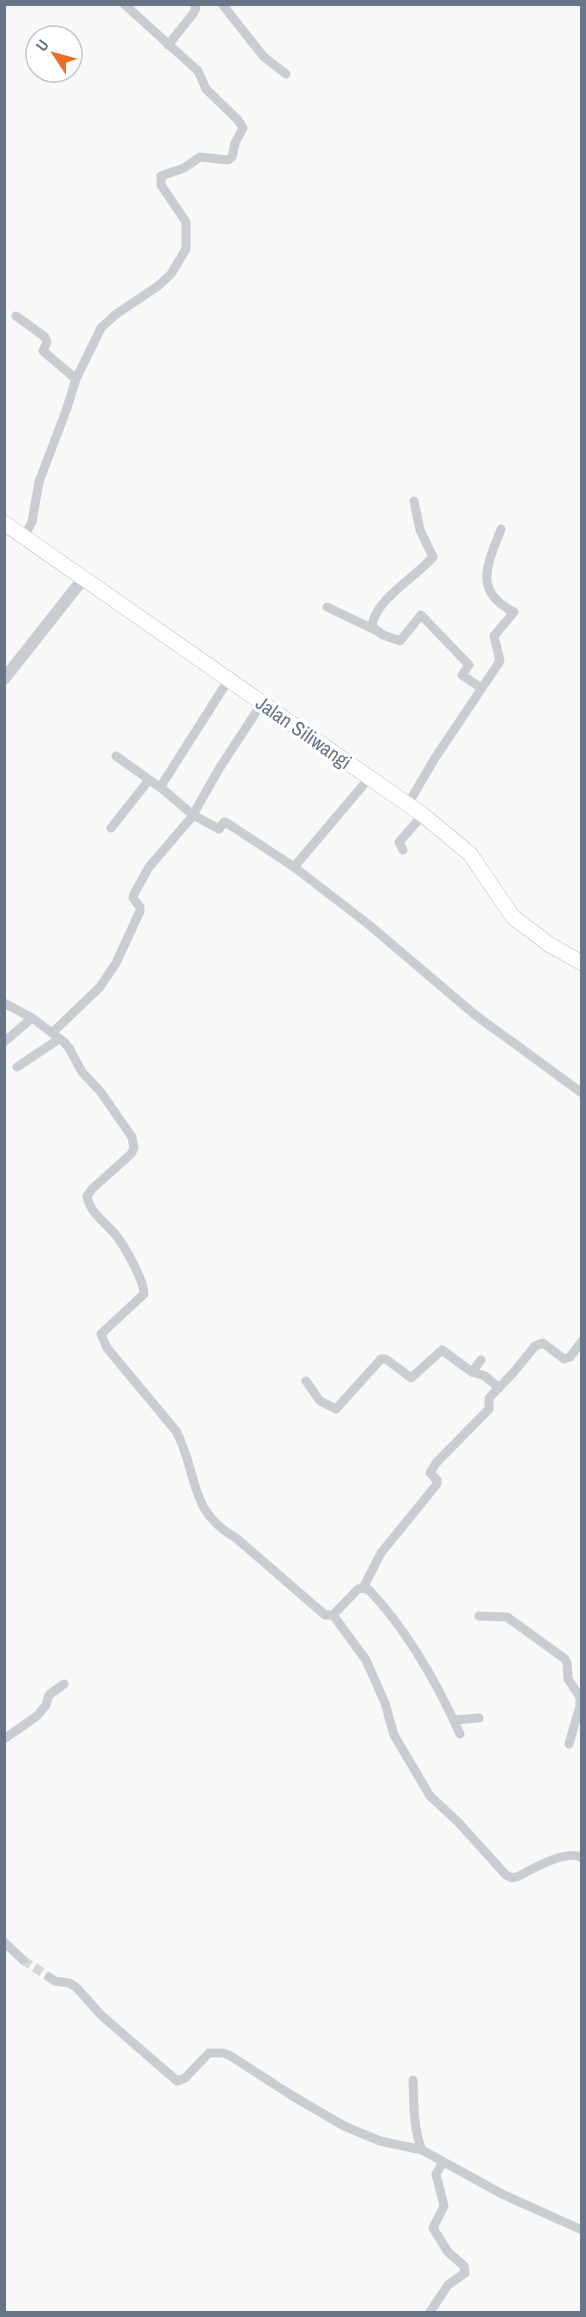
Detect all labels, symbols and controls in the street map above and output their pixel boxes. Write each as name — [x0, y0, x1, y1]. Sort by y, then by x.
north arrow — [24, 24, 84, 84]
text: U — [30, 35, 54, 55]
street label: Jalan Siliwangi — [251, 689, 357, 775]

